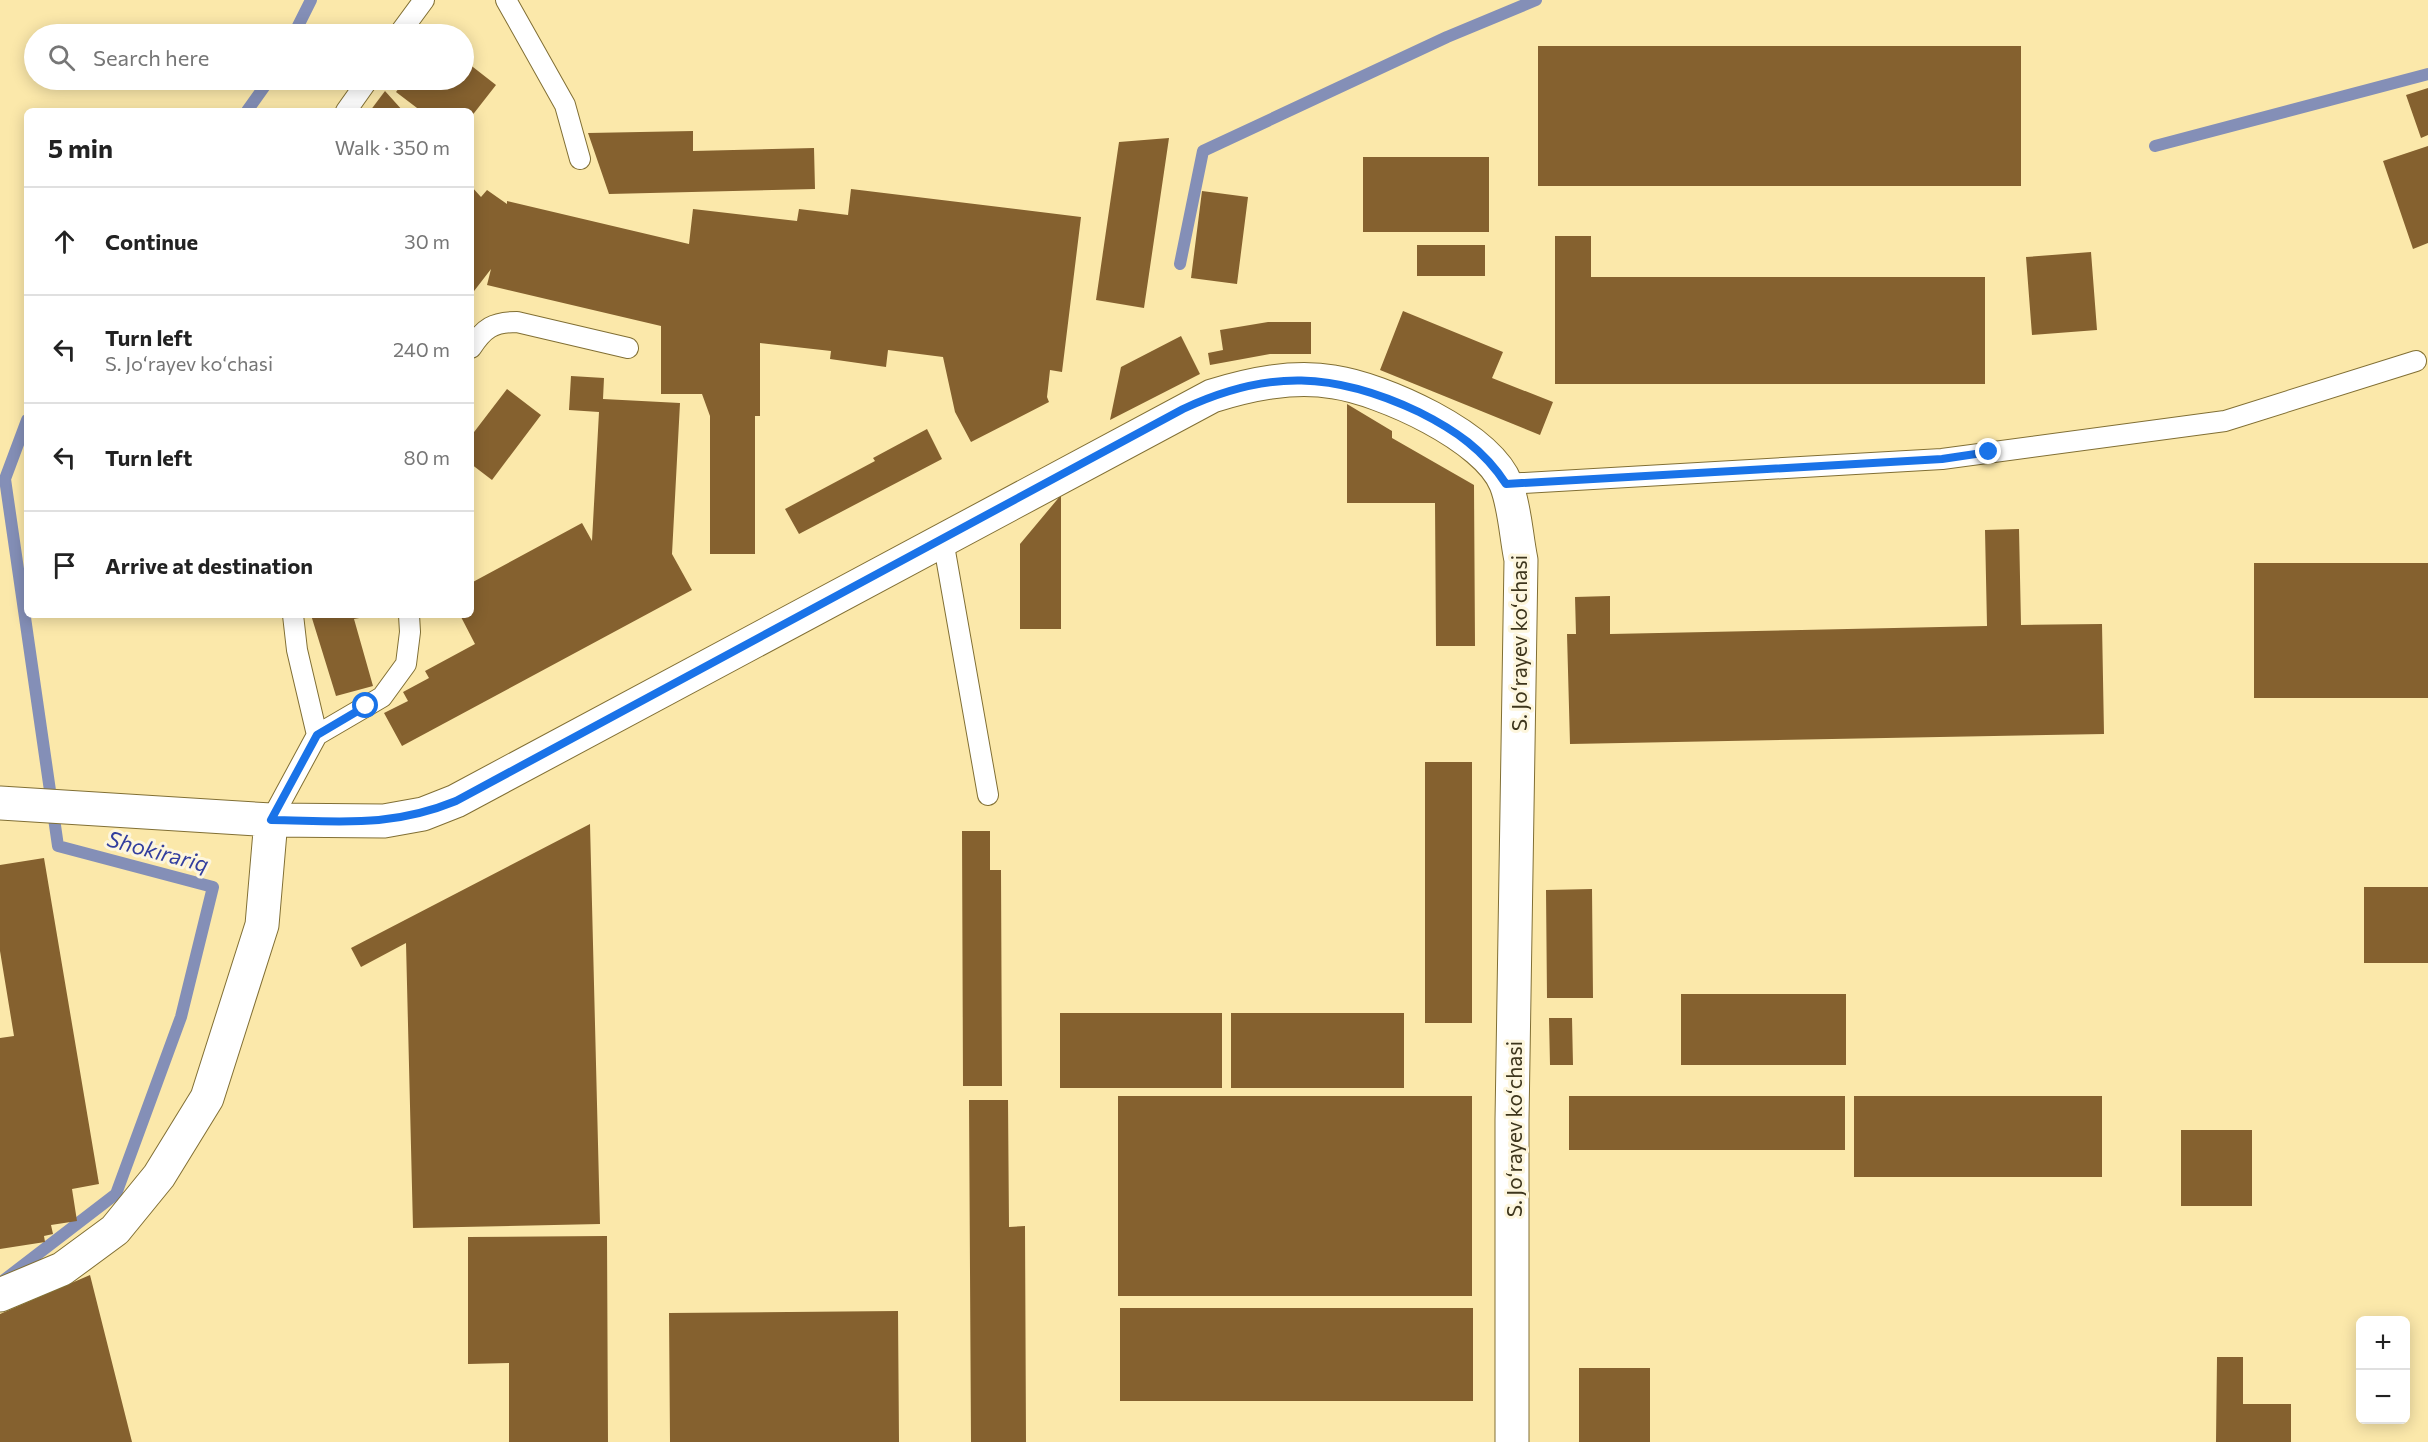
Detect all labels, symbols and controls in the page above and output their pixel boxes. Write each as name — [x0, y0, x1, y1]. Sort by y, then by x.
search box — [24, 24, 474, 90]
icon: search — [45, 41, 78, 74]
text: Search here — [93, 44, 209, 71]
text: 5 min — [48, 132, 113, 163]
text: Walk · 350 m — [335, 135, 450, 159]
icon: ahead — [48, 225, 81, 258]
text: Continue — [105, 228, 198, 255]
text: 30 m — [404, 229, 450, 253]
text: Turn left — [105, 324, 192, 351]
icon: left — [48, 333, 81, 366]
text: 240 m — [393, 337, 450, 361]
text: S. Joʻrayev koʻchasi — [105, 351, 273, 375]
route end — [1975, 438, 2001, 464]
icon: left — [48, 441, 81, 474]
text: Turn left — [105, 444, 192, 471]
text: 80 m — [404, 445, 450, 469]
icon: arrive — [48, 549, 81, 582]
text: Arrive at destination — [105, 552, 313, 579]
street label: S. Joʻrayev koʻchasi — [1506, 555, 1531, 731]
route start — [352, 692, 378, 718]
water label: Shokirariq — [104, 825, 212, 877]
street label: S. Joʻrayev koʻchasi — [1501, 1041, 1526, 1217]
map controls — [2356, 1316, 2410, 1424]
button: + — [2356, 1316, 2410, 1370]
button: − — [2356, 1370, 2410, 1424]

